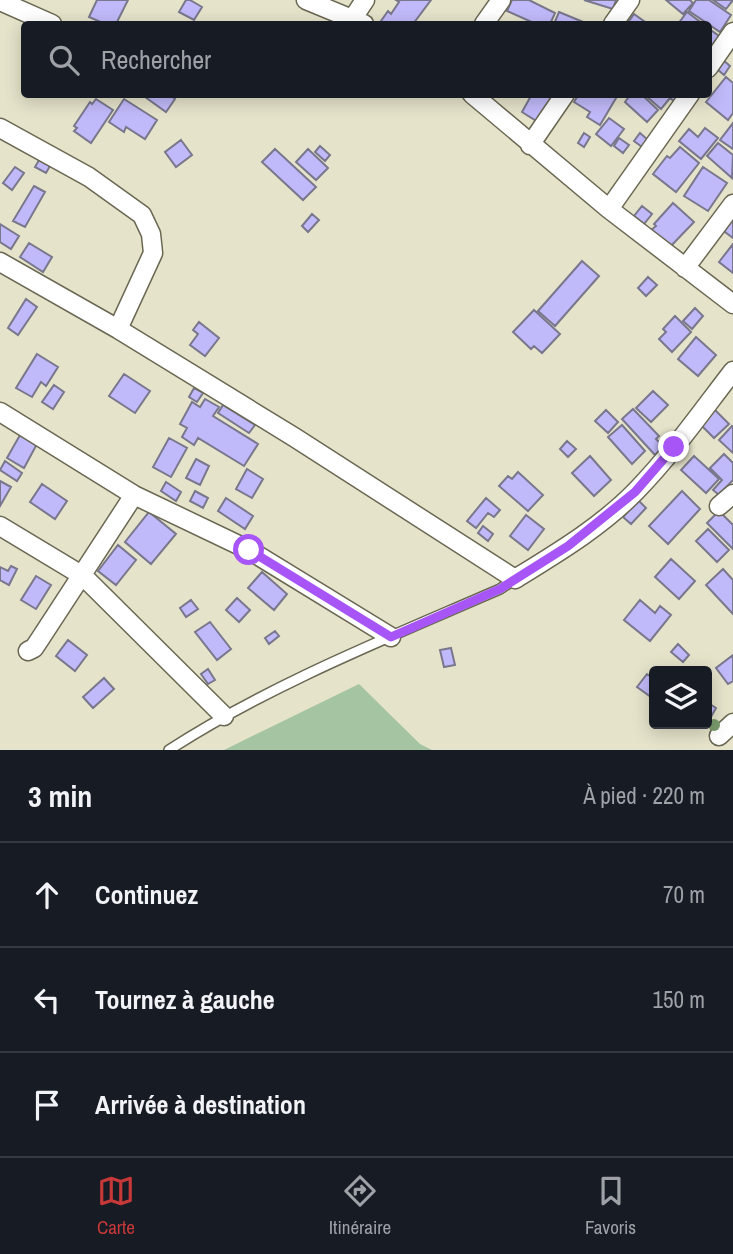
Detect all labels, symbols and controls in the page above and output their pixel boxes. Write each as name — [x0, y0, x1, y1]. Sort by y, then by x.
search box — [21, 21, 712, 98]
icon: search — [45, 41, 83, 79]
text: Rechercher — [101, 42, 211, 77]
route end — [658, 431, 689, 462]
route start — [233, 534, 264, 565]
map controls — [649, 666, 712, 729]
button: layers — [649, 666, 712, 729]
text: 3 min — [28, 776, 92, 816]
text: À pied · 220 m — [583, 780, 705, 811]
icon: ahead — [28, 876, 66, 914]
text: Continuez — [95, 877, 198, 912]
text: 70 m — [663, 879, 705, 910]
icon: left — [28, 981, 66, 1019]
text: Tournez à gauche — [95, 982, 275, 1017]
text: 150 m — [653, 984, 705, 1015]
icon: arrive — [28, 1086, 66, 1124]
text: Arrivée à destination — [95, 1087, 306, 1122]
tab: Carte — [97, 1172, 135, 1240]
tab: Itinéraire — [329, 1172, 391, 1240]
tab: Favoris — [585, 1172, 636, 1240]

